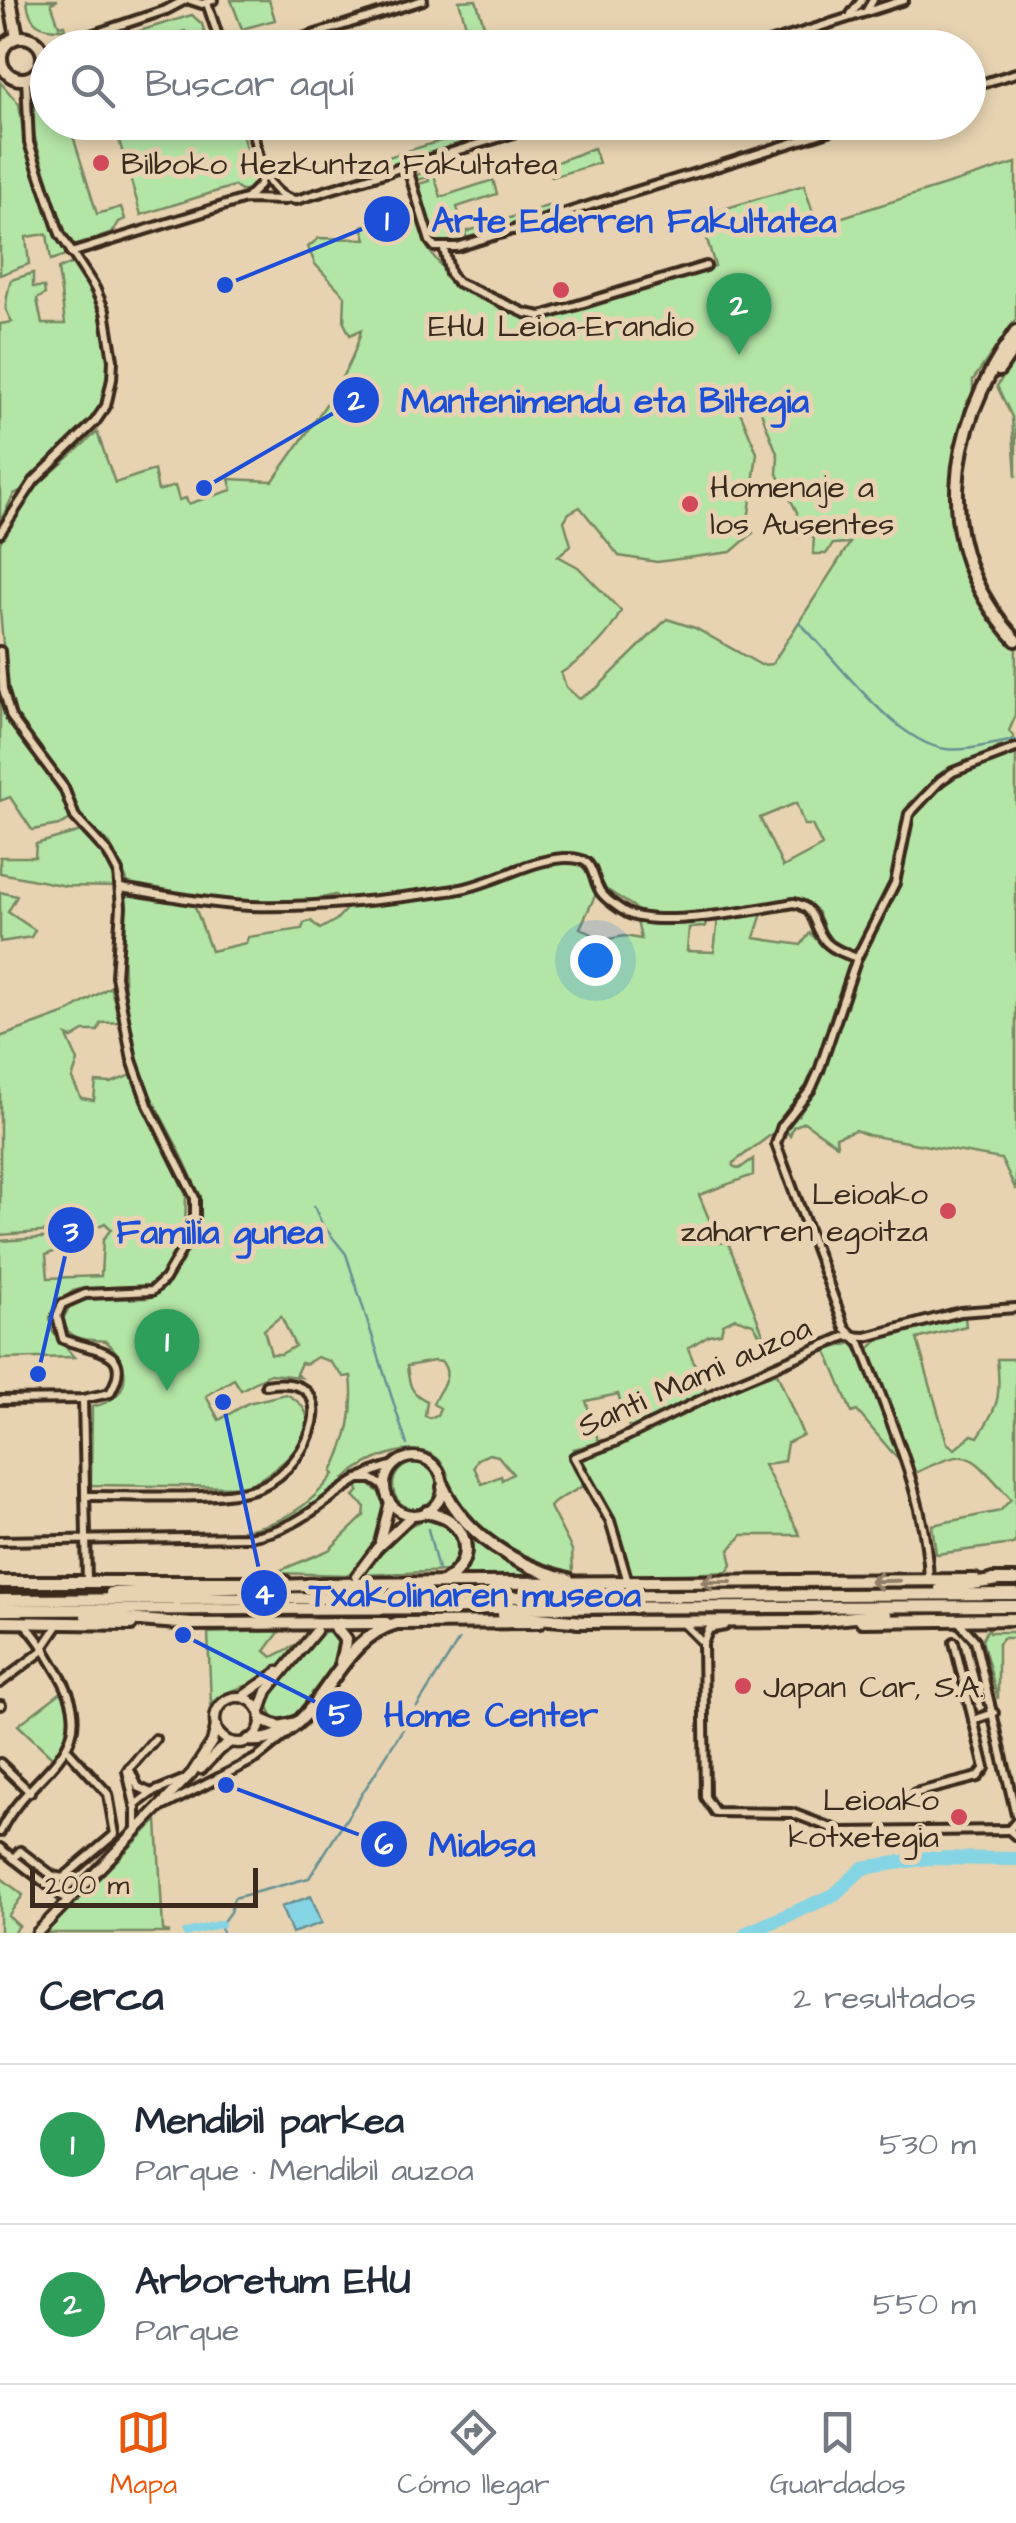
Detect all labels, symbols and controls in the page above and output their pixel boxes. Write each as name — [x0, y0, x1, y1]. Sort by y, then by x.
search box — [30, 30, 986, 140]
icon: search — [65, 58, 120, 113]
text: Buscar aquí — [145, 59, 354, 111]
place label: Bilboko Hezkuntza Fakultatea — [121, 142, 558, 187]
marker: Bilboko Hezkuntza Fakultatea — [90, 152, 112, 174]
callout: Arte Ederren Fakultatea — [362, 187, 857, 252]
text: Arte Ederren Fakultatea — [431, 197, 837, 246]
text: 1 — [385, 200, 389, 242]
pin: 2 — [706, 272, 772, 355]
marker: EHU Leioa-Erandio — [550, 279, 572, 301]
place label: EHU Leioa-Erandio — [428, 304, 694, 349]
callout: Mantenimendu eta Biltegia — [331, 367, 829, 432]
text: Mantenimendu eta Biltegia — [401, 377, 809, 428]
text: 2 — [346, 380, 365, 422]
place label: Homenaje a los Ausentes — [710, 465, 894, 547]
marker: Homenaje a los Ausentes — [679, 493, 701, 515]
your location — [570, 935, 621, 986]
place label: Leioako zaharren egoitza — [681, 1172, 928, 1254]
callout: Familia gunea — [46, 1198, 343, 1263]
marker: Leioako zaharren egoitza — [937, 1200, 959, 1222]
text: Familia gunea — [116, 1208, 324, 1259]
text: 3 — [62, 1211, 79, 1253]
street label: Santi Mami auzoa — [571, 1306, 819, 1449]
pin: 1 — [134, 1308, 200, 1391]
callout: Txakolinaren museoa — [239, 1561, 661, 1626]
text: Txakolinaren museoa — [308, 1571, 641, 1620]
one-way arrow — [868, 1572, 900, 1590]
one-way arrow — [700, 1573, 732, 1592]
text: 4 — [254, 1574, 275, 1616]
place label: Japan Car, S.A. — [763, 1665, 984, 1710]
marker: Japan Car, S.A. — [732, 1675, 754, 1697]
callout: Home Center — [314, 1681, 618, 1746]
text: Home Center — [384, 1691, 599, 1740]
text: 5 — [328, 1694, 350, 1736]
place label: Leioako kotxetegia — [788, 1778, 939, 1860]
marker: Leioako kotxetegia — [948, 1806, 970, 1828]
callout: Miabsa — [359, 1811, 556, 1876]
text: Miabsa — [428, 1821, 536, 1870]
text: 6 — [375, 1824, 394, 1866]
scale bar — [30, 1863, 258, 1908]
text: 200 m — [45, 1866, 129, 1905]
text: Cerca — [40, 1969, 164, 2027]
text: 2 resultados — [793, 1976, 976, 2021]
text: Mendibil parkea — [135, 2096, 404, 2148]
text: 1 — [70, 2122, 75, 2167]
text: 530 m — [879, 2122, 976, 2167]
text: Parque · Mendibil auzoa — [135, 2148, 474, 2193]
text: Arboretum EHU — [135, 2256, 411, 2308]
text: 2 — [63, 2282, 82, 2327]
text: 550 m — [873, 2282, 976, 2327]
text: Parque — [135, 2308, 239, 2353]
tab: Mapa — [110, 2405, 177, 2504]
tab: Cómo llegar — [397, 2405, 550, 2504]
tab: Guardados — [770, 2405, 906, 2504]

